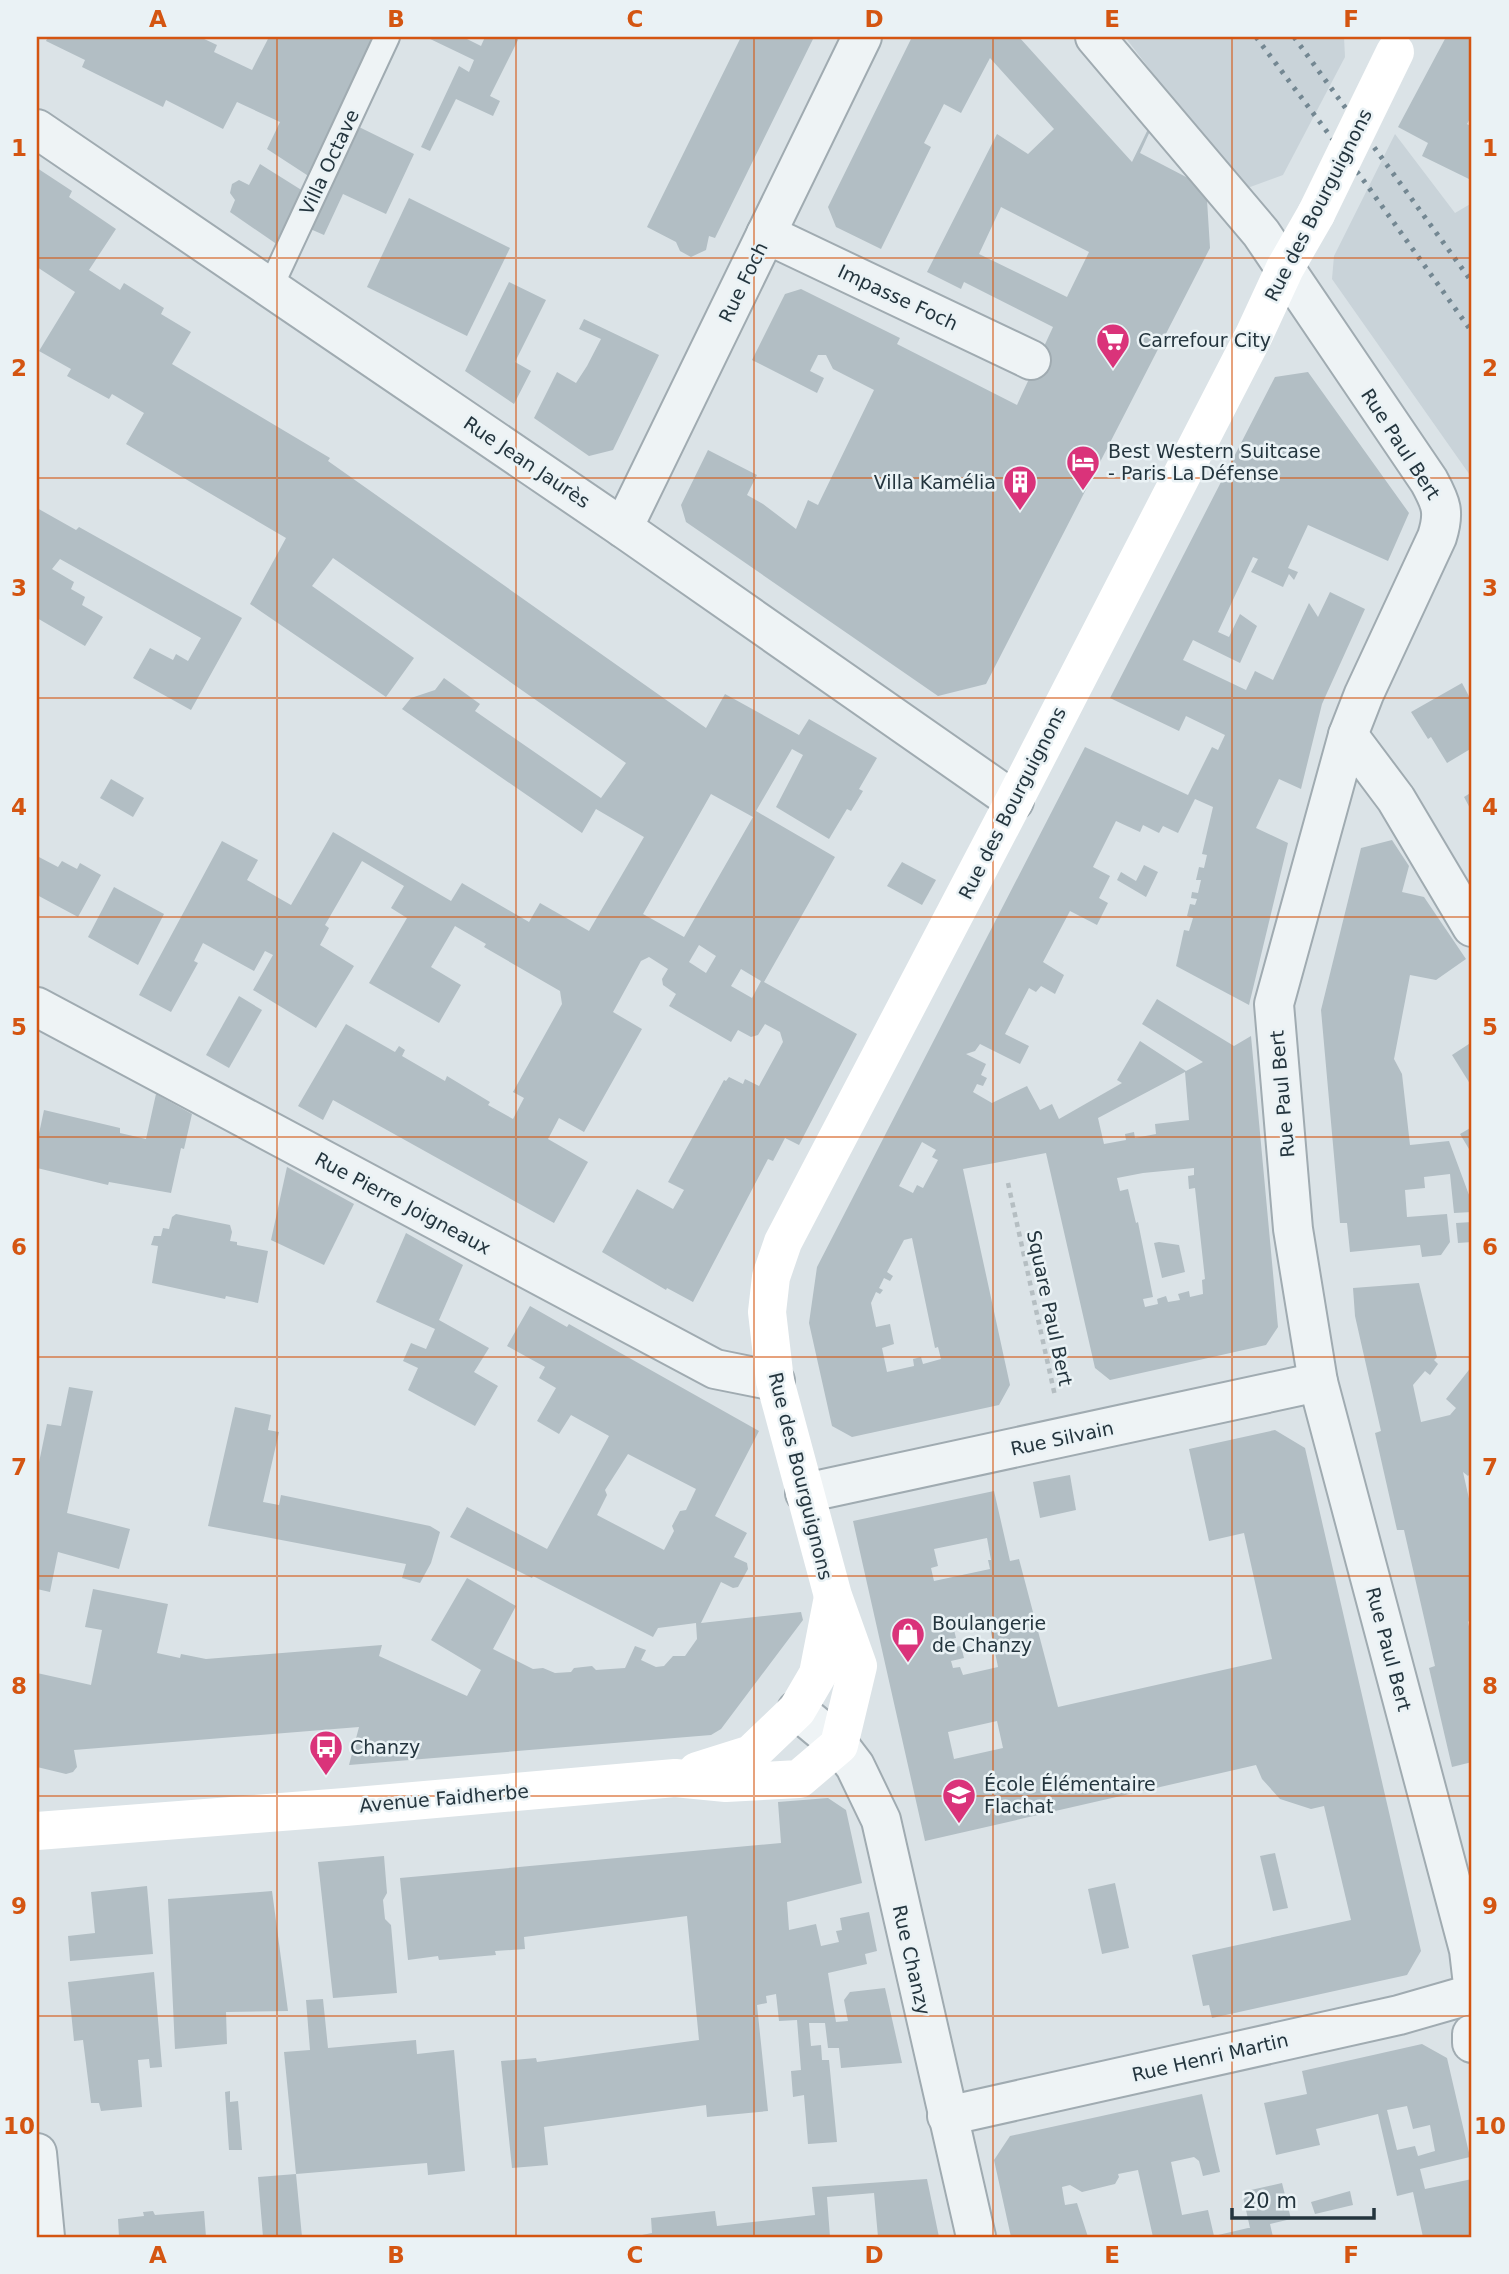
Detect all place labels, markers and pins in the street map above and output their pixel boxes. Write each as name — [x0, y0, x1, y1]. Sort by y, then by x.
supermarket icon: Carrefour City — [1094, 321, 1132, 370]
place label: Carrefour City — [1138, 329, 1271, 351]
place label: Best Western Suitcase - Paris La Défense — [1108, 440, 1321, 484]
hotel icon: Best Western Suitcase - Paris La Défense — [1064, 443, 1102, 492]
building icon: Villa Kamélia — [1001, 463, 1039, 512]
place label: Villa Kamélia — [874, 471, 996, 493]
place label: Boulangerie de Chanzy — [932, 1612, 1046, 1656]
shop icon: Boulangerie de Chanzy — [889, 1615, 927, 1664]
bus stop icon: Chanzy — [307, 1728, 345, 1777]
place label: Chanzy — [350, 1736, 420, 1758]
place label: École Élémentaire Flachat — [984, 1773, 1156, 1817]
school or university icon: École Élémentaire Flachat — [940, 1776, 978, 1825]

